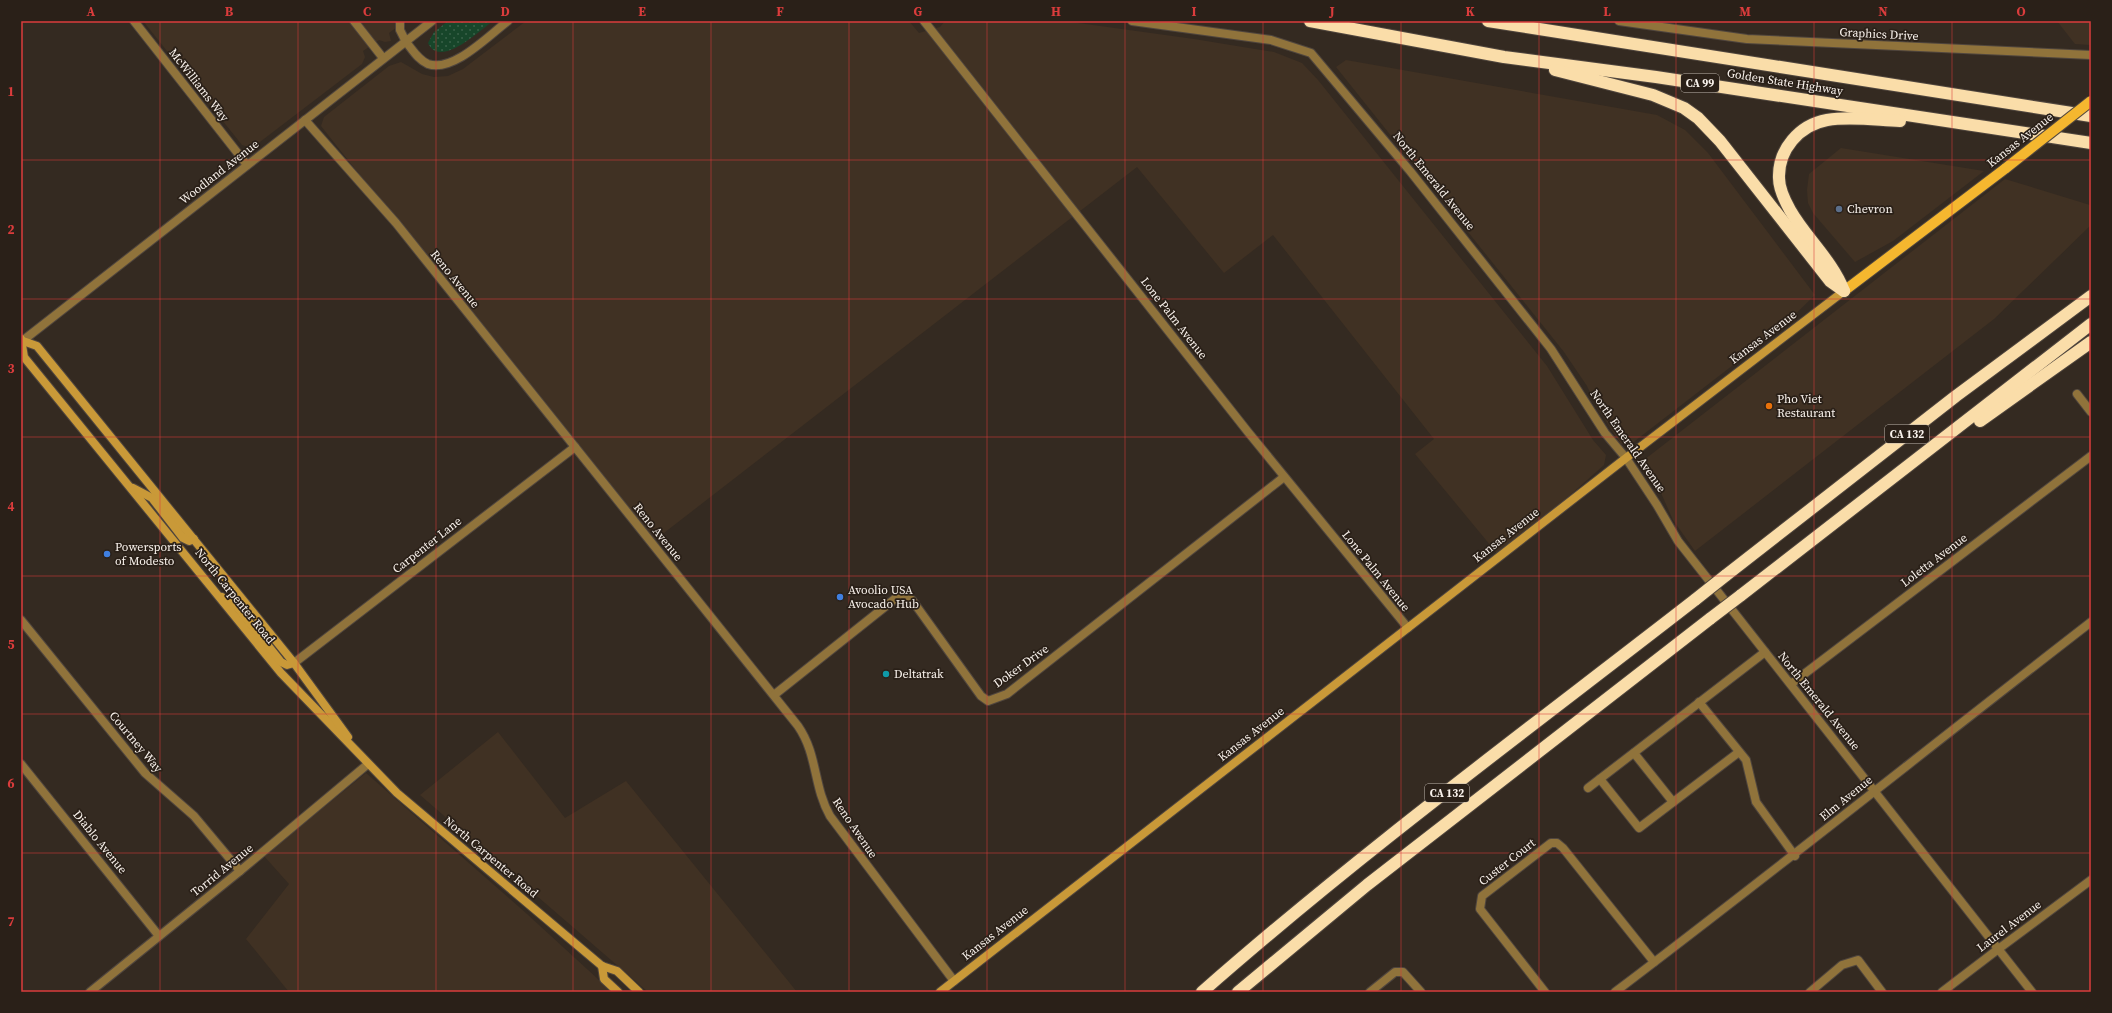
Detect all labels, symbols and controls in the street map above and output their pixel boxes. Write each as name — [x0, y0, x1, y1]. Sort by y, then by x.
text: A — [87, 3, 96, 20]
text: B — [225, 3, 234, 20]
text: C — [363, 3, 371, 20]
text: D — [500, 3, 510, 20]
text: E — [638, 3, 646, 20]
text: F — [776, 3, 784, 20]
text: G — [914, 3, 923, 20]
text: H — [1051, 3, 1061, 20]
text: I — [1191, 3, 1197, 20]
text: J — [1328, 3, 1335, 20]
text: K — [1465, 3, 1475, 20]
text: L — [1603, 3, 1611, 20]
text: M — [1739, 3, 1751, 20]
text: N — [1878, 3, 1888, 20]
text: O — [2016, 3, 2026, 20]
street label: Graphics Drive — [1839, 24, 1919, 44]
street label: McWilliams Way — [165, 45, 233, 126]
street label: Golden State Highway — [1726, 65, 1845, 99]
road number: CA 99 — [1681, 74, 1719, 92]
text: 1 — [7, 83, 15, 100]
street label: Kansas Avenue — [1984, 109, 2056, 171]
street label: North Emerald Avenue — [1389, 128, 1479, 234]
street label: Woodland Avenue — [176, 136, 262, 208]
place label: Chevron — [1847, 201, 1893, 217]
marker: Chevron — [1834, 204, 1844, 214]
text: 2 — [7, 221, 15, 238]
street label: Reno Avenue — [427, 247, 483, 311]
street label: Lone Palm Avenue — [1137, 274, 1211, 362]
street label: Kansas Avenue — [1726, 307, 1800, 367]
text: 3 — [7, 360, 15, 377]
street label: North Emerald Avenue — [1586, 386, 1670, 496]
place label: Pho Viet Restaurant — [1777, 391, 1835, 421]
marker: Pho Viet Restaurant — [1764, 401, 1774, 411]
road number: CA 132 — [1885, 425, 1929, 443]
text: 4 — [7, 498, 15, 515]
street label: Reno Avenue — [630, 500, 686, 564]
street label: Kansas Avenue — [1470, 504, 1542, 566]
street label: Carpenter Lane — [389, 513, 465, 577]
street label: Lone Palm Avenue — [1338, 527, 1414, 615]
street label: Loletta Avenue — [1897, 530, 1971, 590]
place label: Powersports of Modesto — [115, 539, 182, 569]
street label: North Carpenter Road — [191, 545, 279, 647]
marker: Powersports of Modesto — [102, 549, 112, 559]
place label: Avoolio USA Avocado Hub — [848, 582, 919, 612]
marker: Avoolio USA Avocado Hub — [835, 592, 845, 602]
text: 5 — [7, 636, 15, 653]
street label: Doker Drive — [990, 641, 1052, 691]
street label: North Emerald Avenue — [1774, 648, 1864, 754]
place label: Deltatrak — [894, 666, 944, 682]
marker: Deltatrak — [881, 669, 891, 679]
street label: Kansas Avenue — [1215, 703, 1287, 765]
street label: Courtney Way — [106, 708, 167, 776]
street label: Elm Avenue — [1816, 772, 1876, 824]
text: 6 — [7, 775, 15, 792]
road number: CA 132 — [1425, 784, 1469, 802]
street label: Reno Avenue — [829, 795, 881, 861]
street label: Diablo Avenue — [69, 807, 131, 877]
street label: North Carpenter Road — [440, 813, 542, 901]
street label: Custer Court — [1475, 835, 1539, 889]
street label: Torrid Avenue — [188, 840, 256, 900]
street label: Laurel Avenue — [1973, 896, 2045, 956]
street label: Kansas Avenue — [959, 902, 1031, 964]
text: 7 — [7, 913, 15, 930]

